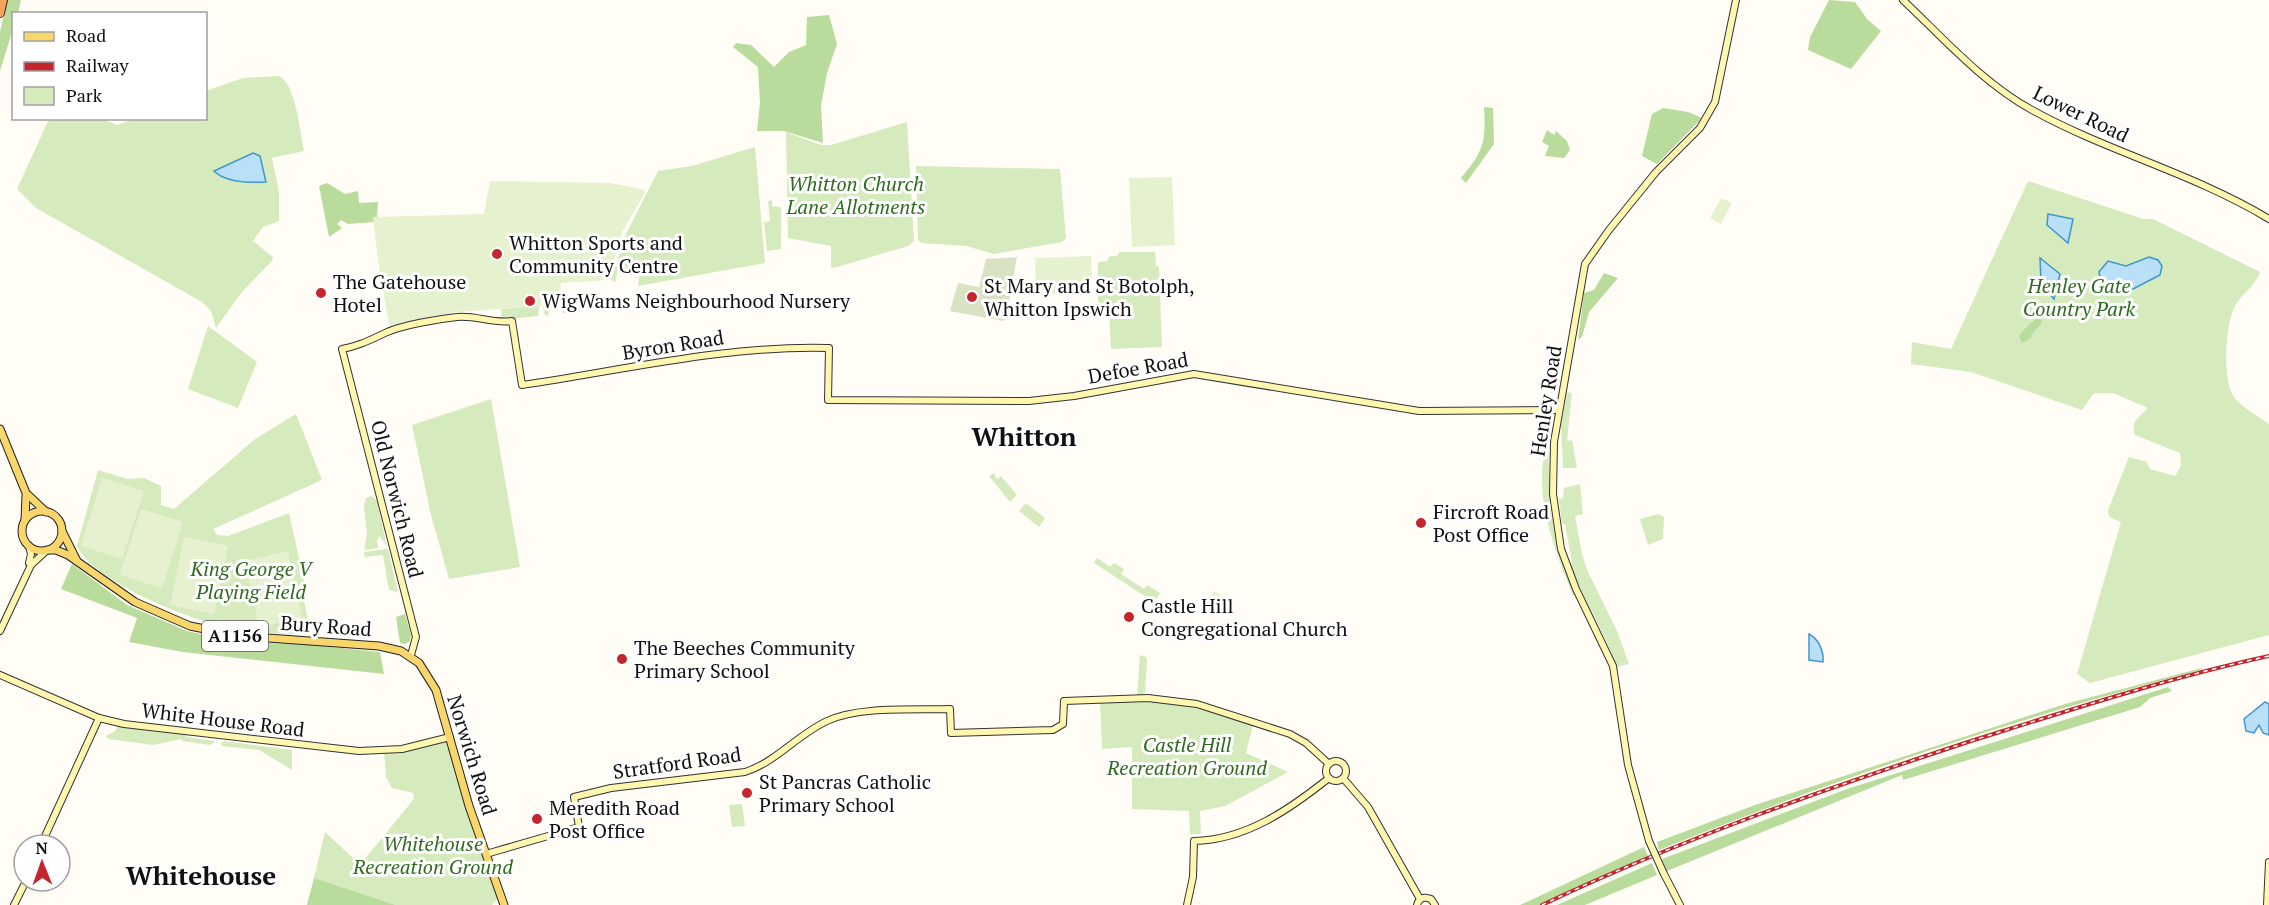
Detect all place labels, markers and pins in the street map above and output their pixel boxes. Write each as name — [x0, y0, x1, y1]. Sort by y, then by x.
place label: Whitton Sports and Community Centre — [509, 229, 683, 279]
marker: Whitton Sports and Community Centre — [490, 247, 504, 261]
place label: The Gatehouse Hotel — [333, 268, 466, 318]
place label: St Mary and St Botolph, Whitton Ipswich — [984, 272, 1195, 322]
marker: The Gatehouse Hotel — [314, 286, 328, 300]
place label: WigWams Neighbourhood Nursery — [542, 287, 851, 314]
marker: St Mary and St Botolph, Whitton Ipswich — [965, 290, 979, 304]
marker: WigWams Neighbourhood Nursery — [523, 294, 537, 308]
place label: Fircroft Road Post Office — [1433, 498, 1549, 548]
marker: Fircroft Road Post Office — [1414, 516, 1428, 530]
place label: Castle Hill Congregational Church — [1141, 592, 1348, 642]
marker: Castle Hill Congregational Church — [1122, 610, 1136, 624]
place label: The Beeches Community Primary School — [634, 634, 856, 684]
marker: The Beeches Community Primary School — [615, 652, 629, 666]
place label: St Pancras Catholic Primary School — [759, 768, 931, 818]
marker: St Pancras Catholic Primary School — [740, 786, 754, 800]
place label: Meredith Road Post Office — [549, 794, 680, 844]
marker: Meredith Road Post Office — [530, 812, 544, 826]

